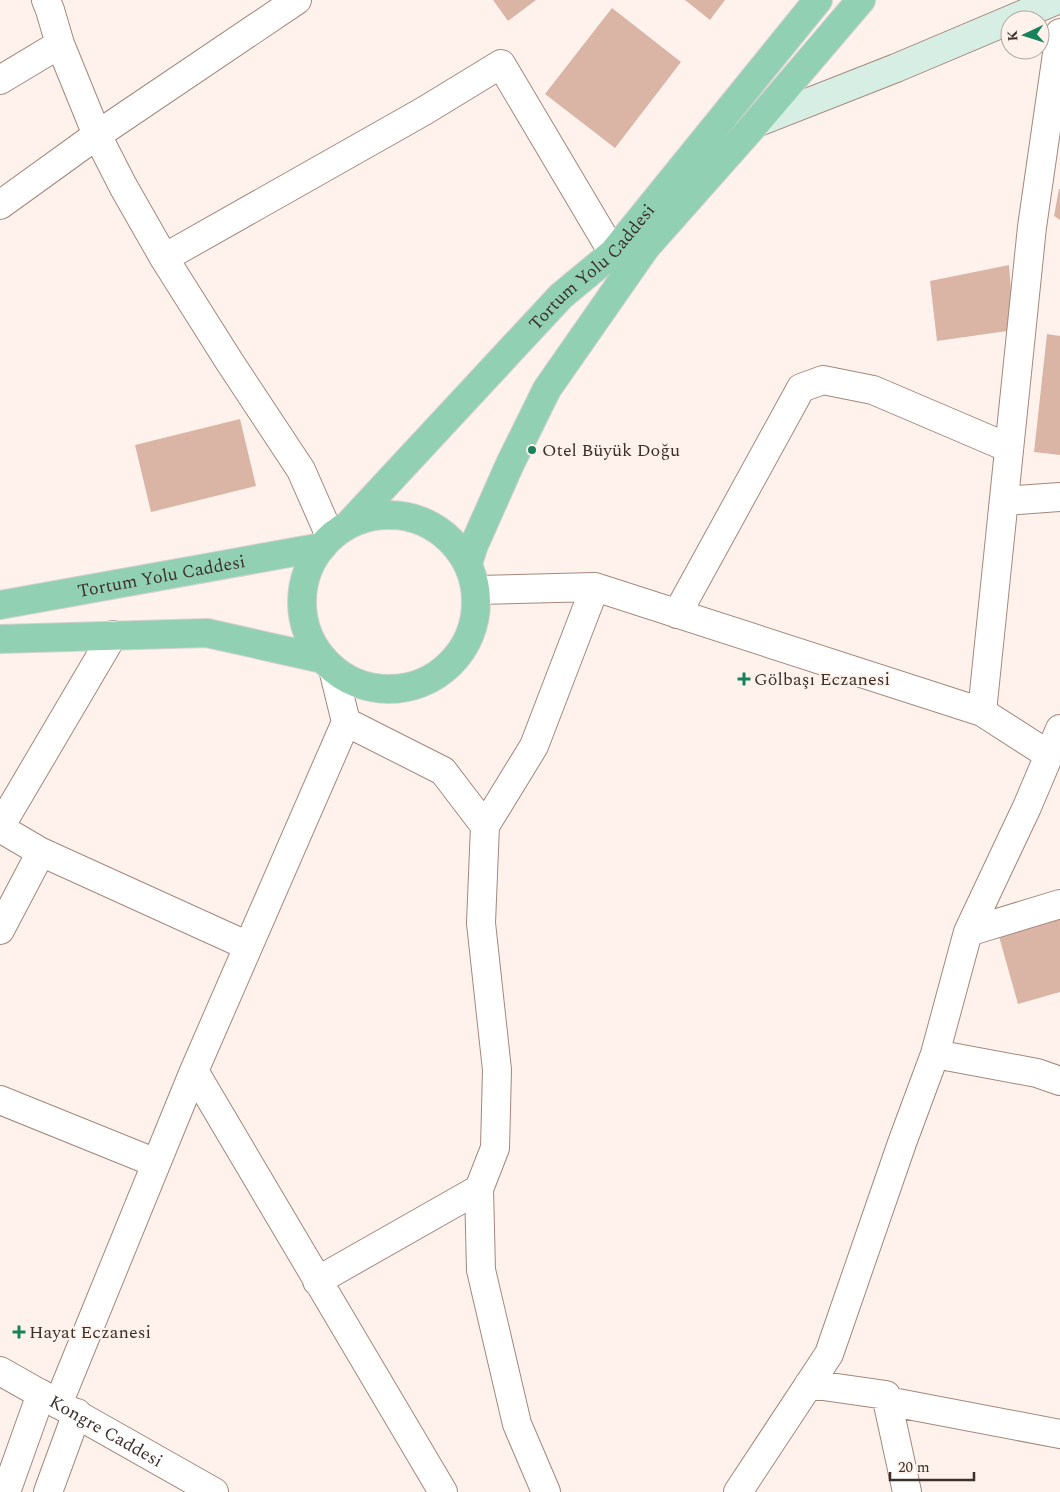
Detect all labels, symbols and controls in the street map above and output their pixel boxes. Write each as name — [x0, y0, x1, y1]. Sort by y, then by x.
north arrow — [1000, 10, 1050, 60]
text: K — [1002, 30, 1023, 42]
street label: Tortum Yolu Caddesi — [522, 198, 661, 336]
place label: Otel Büyük Doğu — [542, 437, 680, 464]
marker: Otel Büyük Doğu — [526, 444, 538, 456]
street label: Tortum Yolu Caddesi — [75, 548, 247, 604]
place label: Gölbaşı Eczanesi — [754, 666, 890, 693]
marker: Gölbaşı Eczanesi — [738, 673, 750, 685]
place label: Hayat Eczanesi — [29, 1319, 151, 1346]
marker: Hayat Eczanesi — [13, 1326, 25, 1338]
street label: Kongre Caddesi — [44, 1388, 168, 1474]
scale bar — [890, 1450, 974, 1482]
text: 20 m — [898, 1456, 930, 1479]

